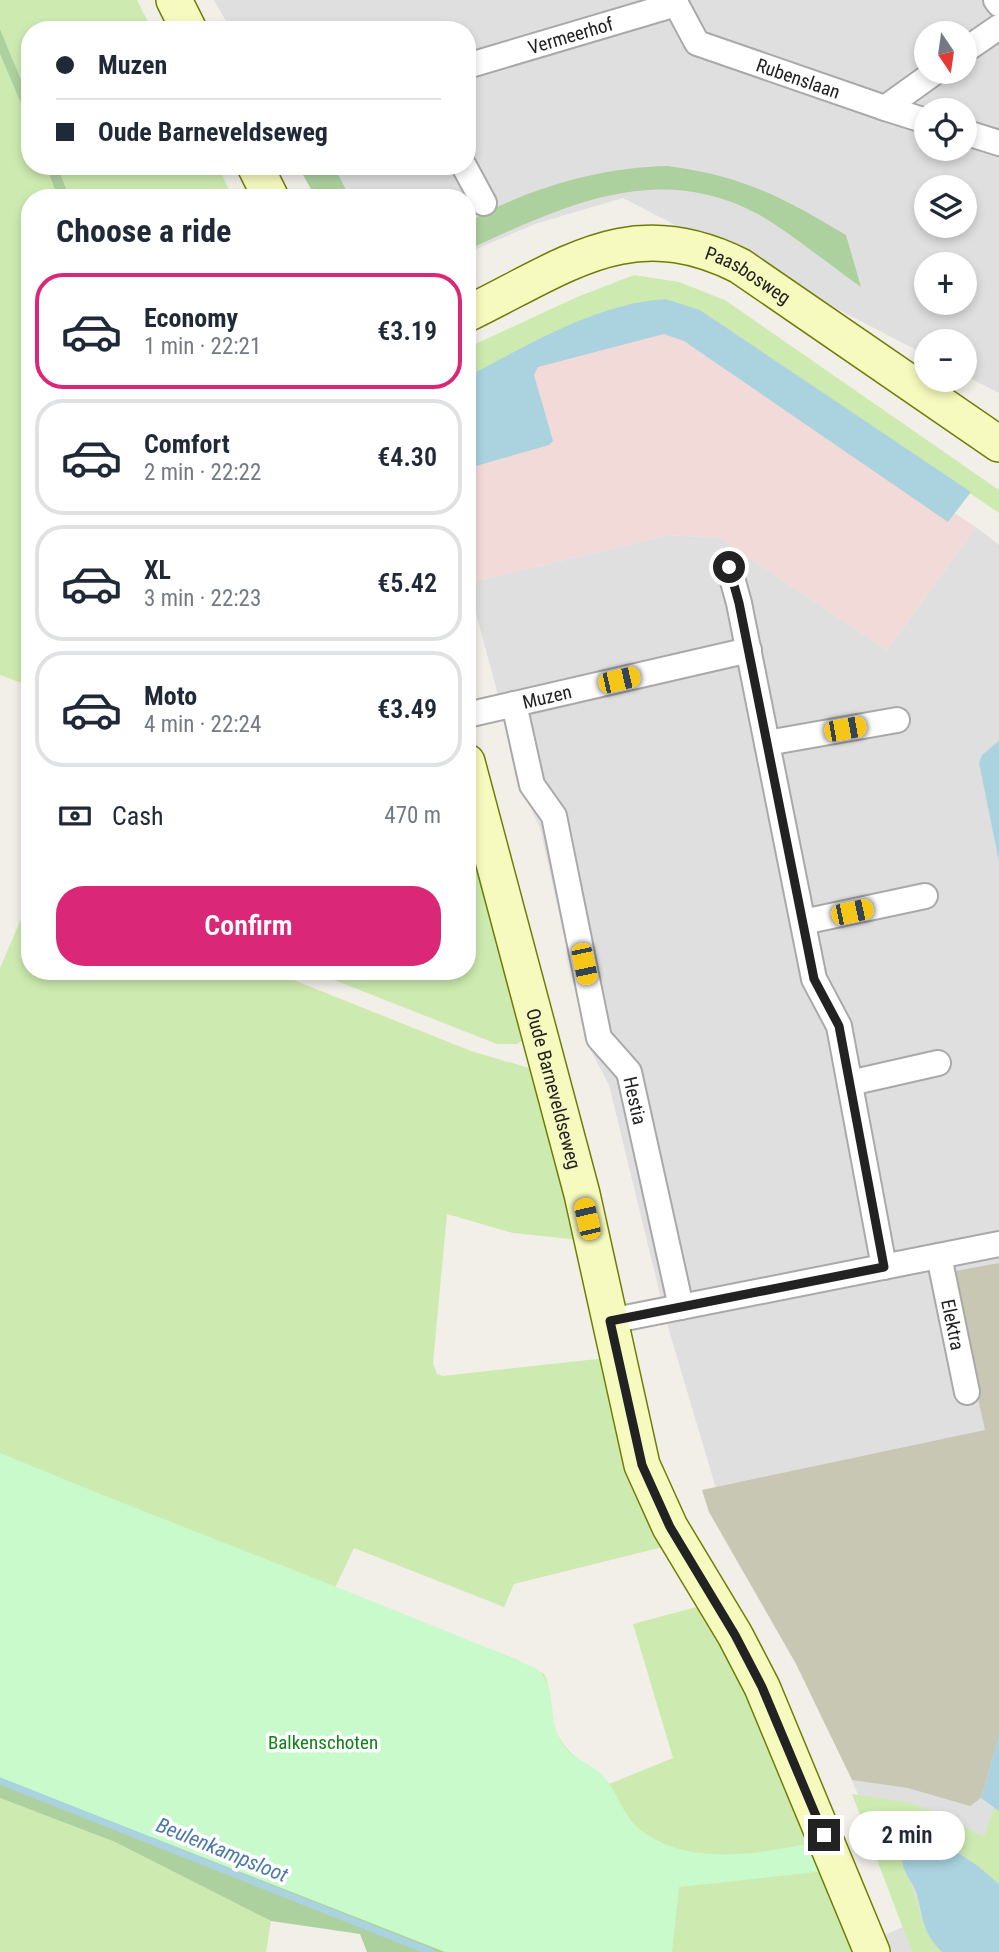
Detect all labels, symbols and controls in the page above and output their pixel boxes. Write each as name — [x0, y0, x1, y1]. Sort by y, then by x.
street label: Vermeerhof — [525, 12, 616, 59]
north arrow — [914, 21, 976, 84]
map controls — [914, 21, 977, 392]
text: Muzen — [98, 50, 167, 80]
street label: Rubenslaan — [753, 53, 843, 103]
button: locate — [914, 98, 977, 161]
text: Oude Barneveldseweg — [98, 117, 328, 147]
button: layers — [914, 175, 977, 238]
text: Choose a ride — [56, 212, 231, 250]
street label: Paasbosweg — [702, 241, 795, 309]
button: + — [914, 252, 977, 315]
icon: car — [60, 300, 123, 363]
text: Economy — [144, 303, 238, 333]
text: €3.19 — [377, 316, 437, 346]
button: − — [914, 329, 977, 392]
text: 1 min · 22:21 — [144, 333, 261, 360]
icon: car — [60, 426, 123, 489]
text: Comfort — [144, 429, 230, 459]
text: €4.30 — [377, 442, 437, 472]
text: 2 min · 22:22 — [144, 459, 261, 486]
route start — [713, 551, 745, 583]
icon: car — [60, 552, 123, 615]
text: XL — [144, 555, 171, 585]
text: €5.42 — [377, 568, 437, 598]
text: 3 min · 22:23 — [144, 585, 261, 612]
car — [597, 665, 642, 695]
icon: car — [60, 678, 123, 741]
street label: Muzen — [520, 680, 574, 713]
text: Moto — [144, 681, 197, 711]
text: €3.49 — [377, 694, 437, 724]
text: 4 min · 22:24 — [144, 711, 261, 738]
car — [823, 715, 868, 743]
icon: cash — [56, 797, 94, 835]
text: Cash — [112, 801, 164, 831]
text: 470 m — [384, 802, 441, 829]
button: Confirm — [56, 886, 441, 966]
car — [830, 897, 875, 927]
car — [570, 941, 599, 987]
street label: Oude Barneveldseweg — [522, 1006, 586, 1172]
street label: Hestia — [619, 1074, 652, 1127]
car — [573, 1196, 602, 1242]
street label: Elektra — [937, 1297, 970, 1352]
park label: Balkenschoten — [268, 1731, 378, 1754]
callout: 2 min — [848, 1811, 964, 1860]
water label: Beulenkampsloot — [153, 1813, 292, 1888]
route end — [808, 1819, 840, 1851]
text: 2 min — [882, 1822, 932, 1849]

